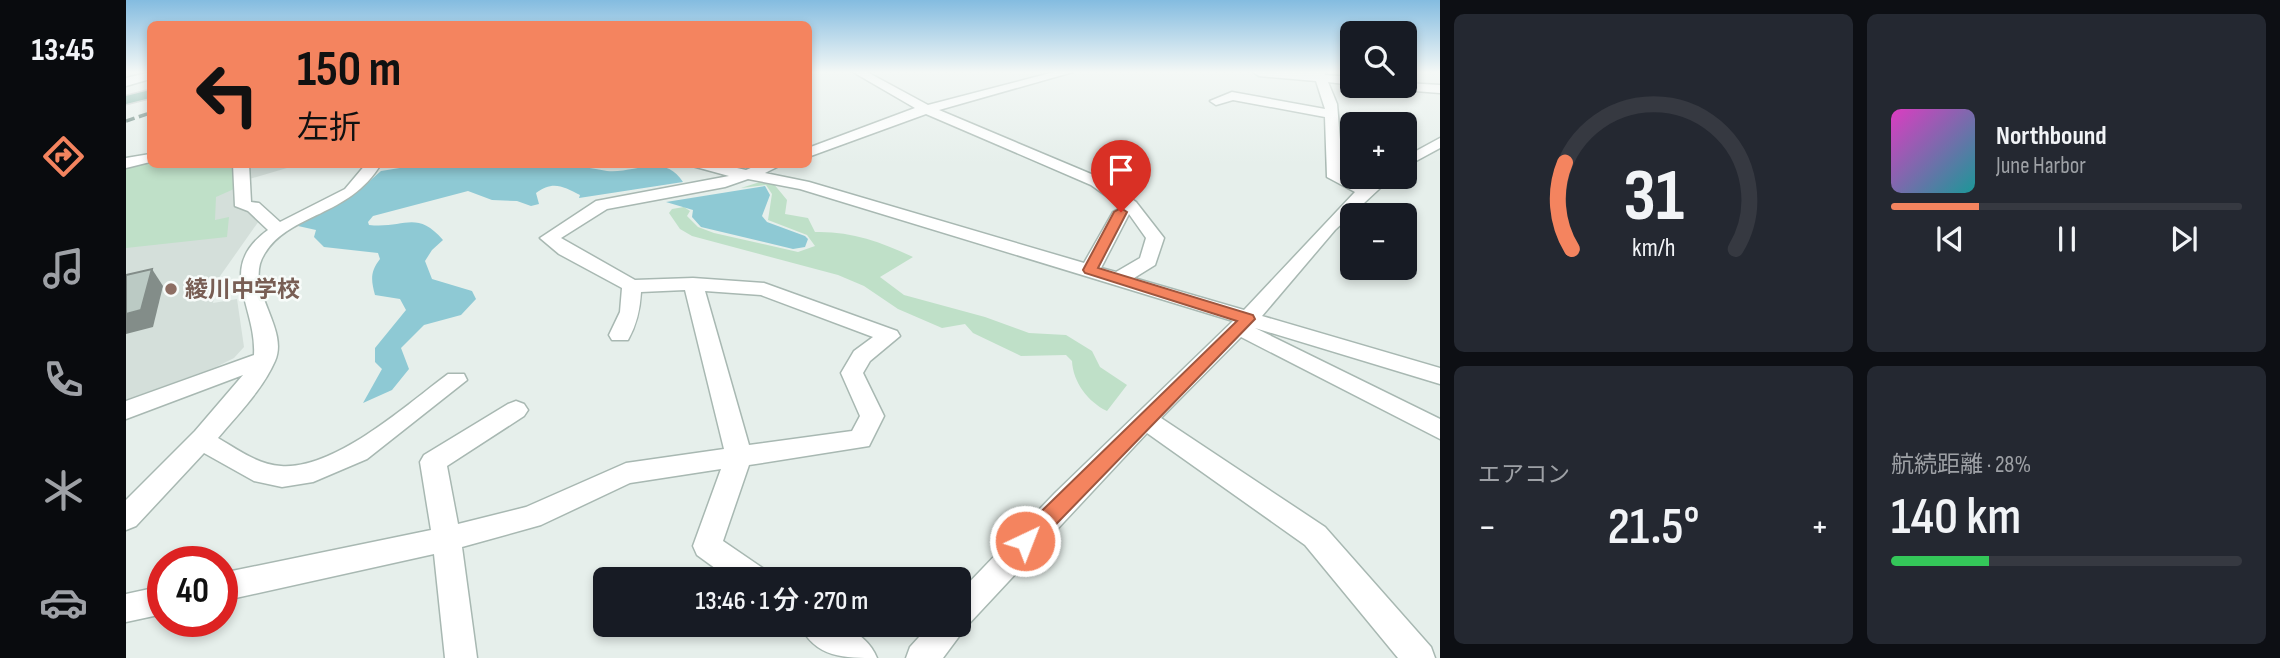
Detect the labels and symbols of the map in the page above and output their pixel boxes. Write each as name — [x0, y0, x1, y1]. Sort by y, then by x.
pin — [1091, 140, 1151, 212]
place label: 綾川中学校 — [185, 276, 300, 304]
marker: 綾川中学校 — [163, 281, 179, 297]
position arrow — [988, 504, 1062, 578]
speed limit sign: 40 — [147, 546, 238, 637]

